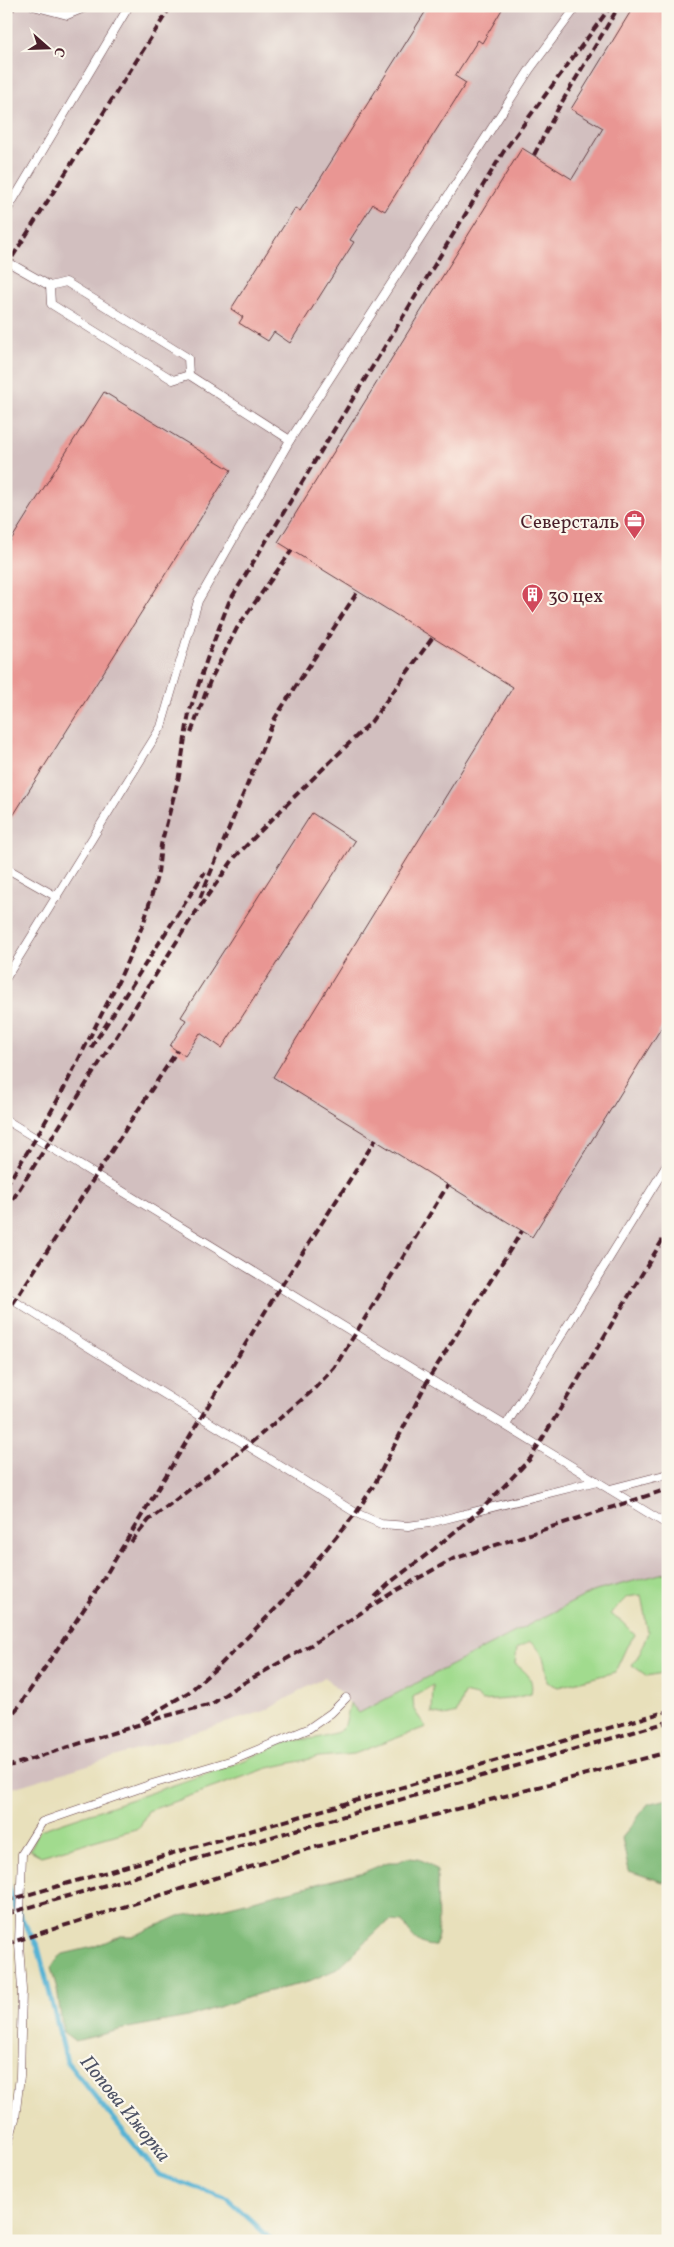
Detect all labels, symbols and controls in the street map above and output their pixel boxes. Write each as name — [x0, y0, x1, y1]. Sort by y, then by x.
north arrow — [22, 22, 72, 72]
text: С — [48, 44, 69, 59]
office icon: Северсталь — [623, 509, 647, 540]
place label: Северсталь — [521, 510, 619, 536]
building icon: 30 цех — [520, 583, 544, 614]
place label: 30 цех — [548, 584, 603, 610]
water label: Попова Ижорка — [73, 2050, 176, 2169]

